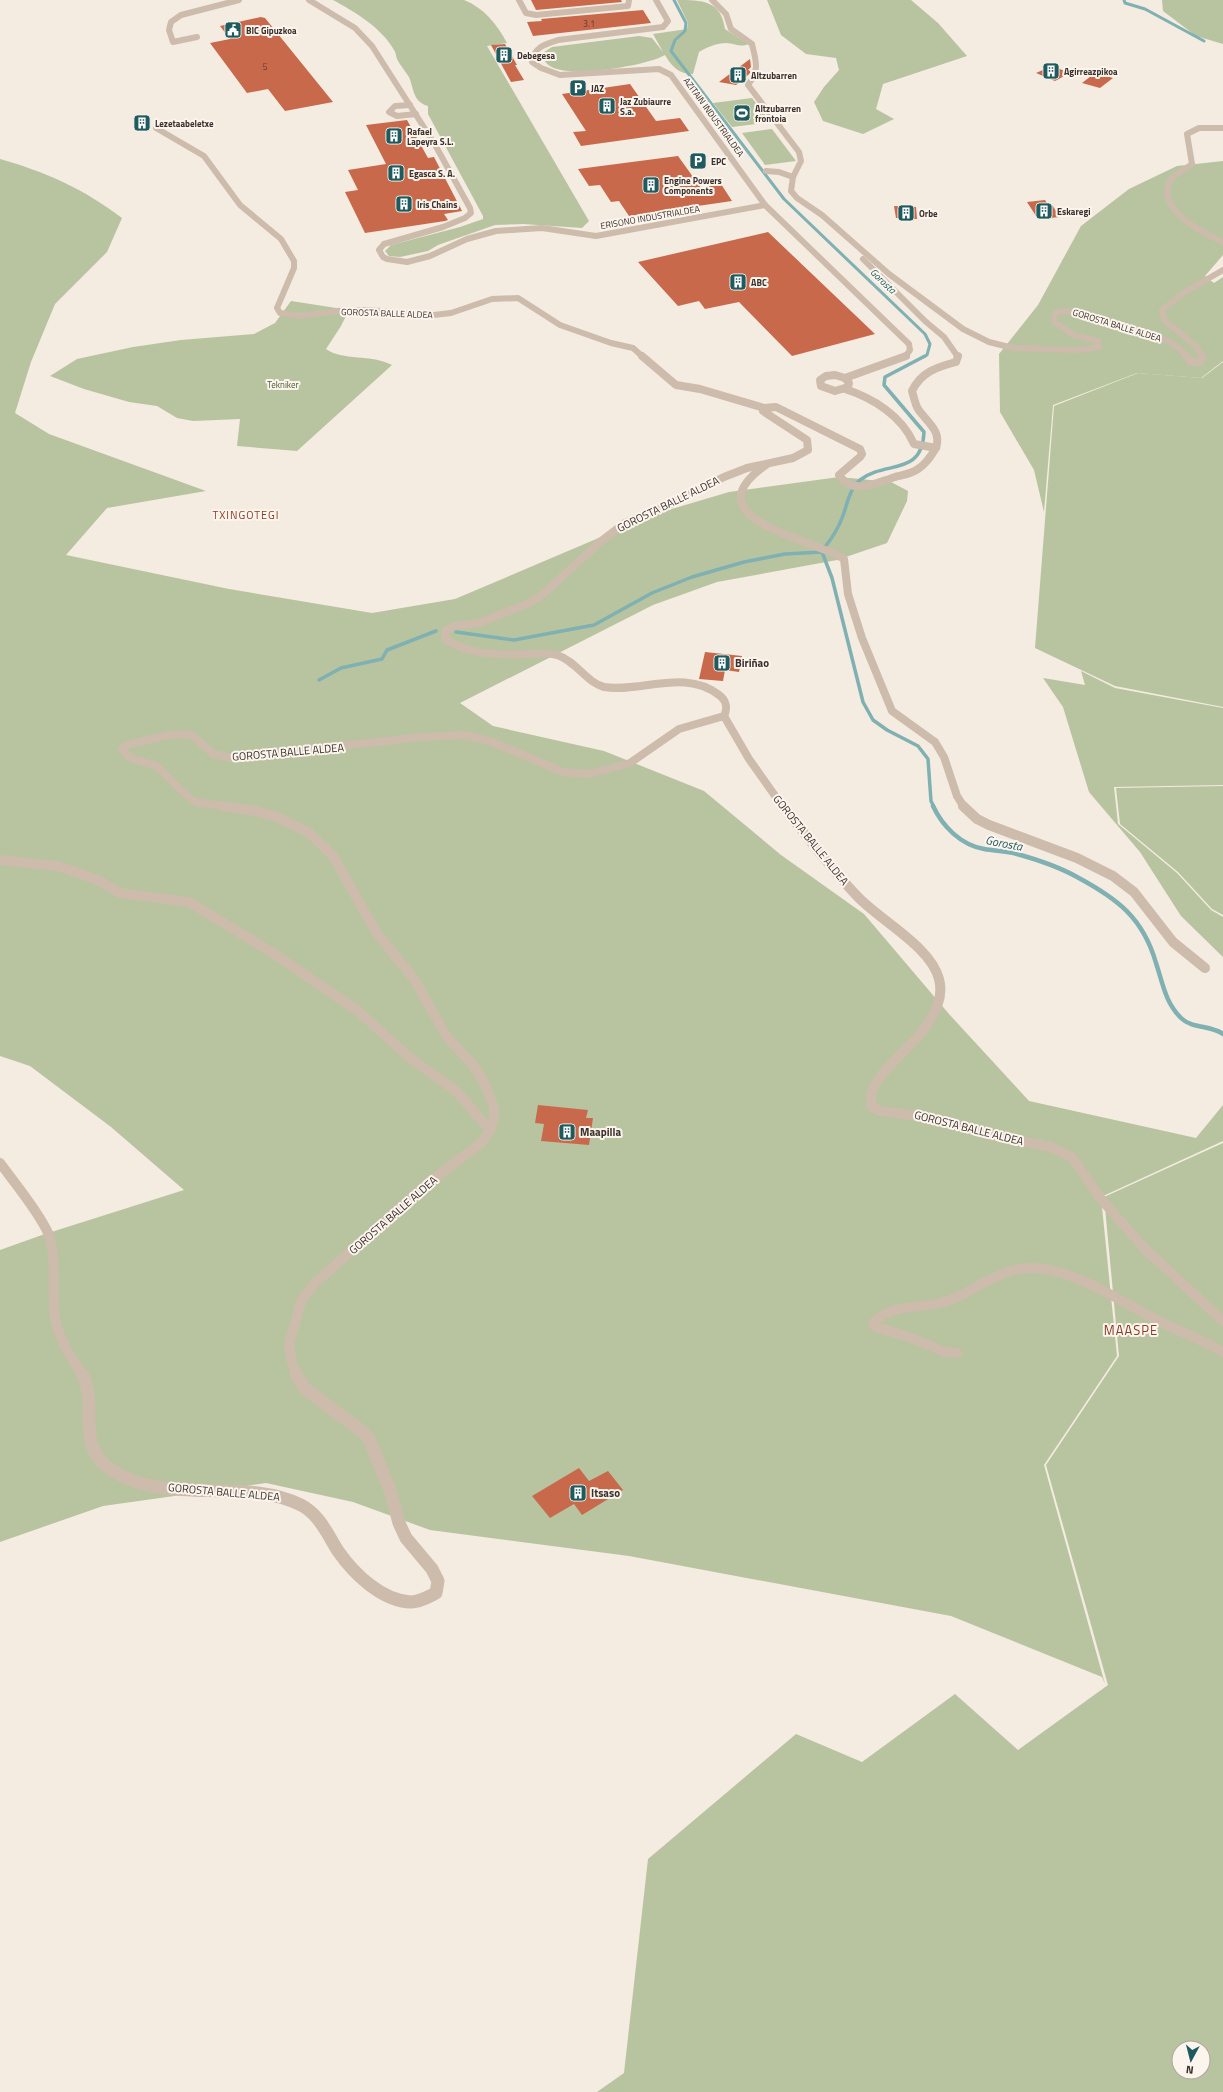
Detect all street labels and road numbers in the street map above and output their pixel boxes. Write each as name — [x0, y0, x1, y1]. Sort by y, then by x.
street label: AZITAIN INDUSTRIALDEA — [681, 75, 748, 160]
street label: ERISONO INDUSTRIALDEA — [599, 202, 701, 232]
street label: GOROSTA BALLE ALDEA — [341, 305, 434, 321]
street label: GOROSTA BALLE ALDEA — [1071, 305, 1163, 345]
street label: GOROSTA BALLE ALDEA — [614, 472, 722, 536]
street label: GOROSTA BALLE ALDEA — [231, 739, 345, 765]
street label: GOROSTA BALLE ALDEA — [770, 791, 853, 889]
street label: GOROSTA BALLE ALDEA — [913, 1107, 1026, 1149]
street label: GOROSTA BALLE ALDEA — [345, 1172, 441, 1258]
street label: GOROSTA BALLE ALDEA — [167, 1479, 281, 1505]

